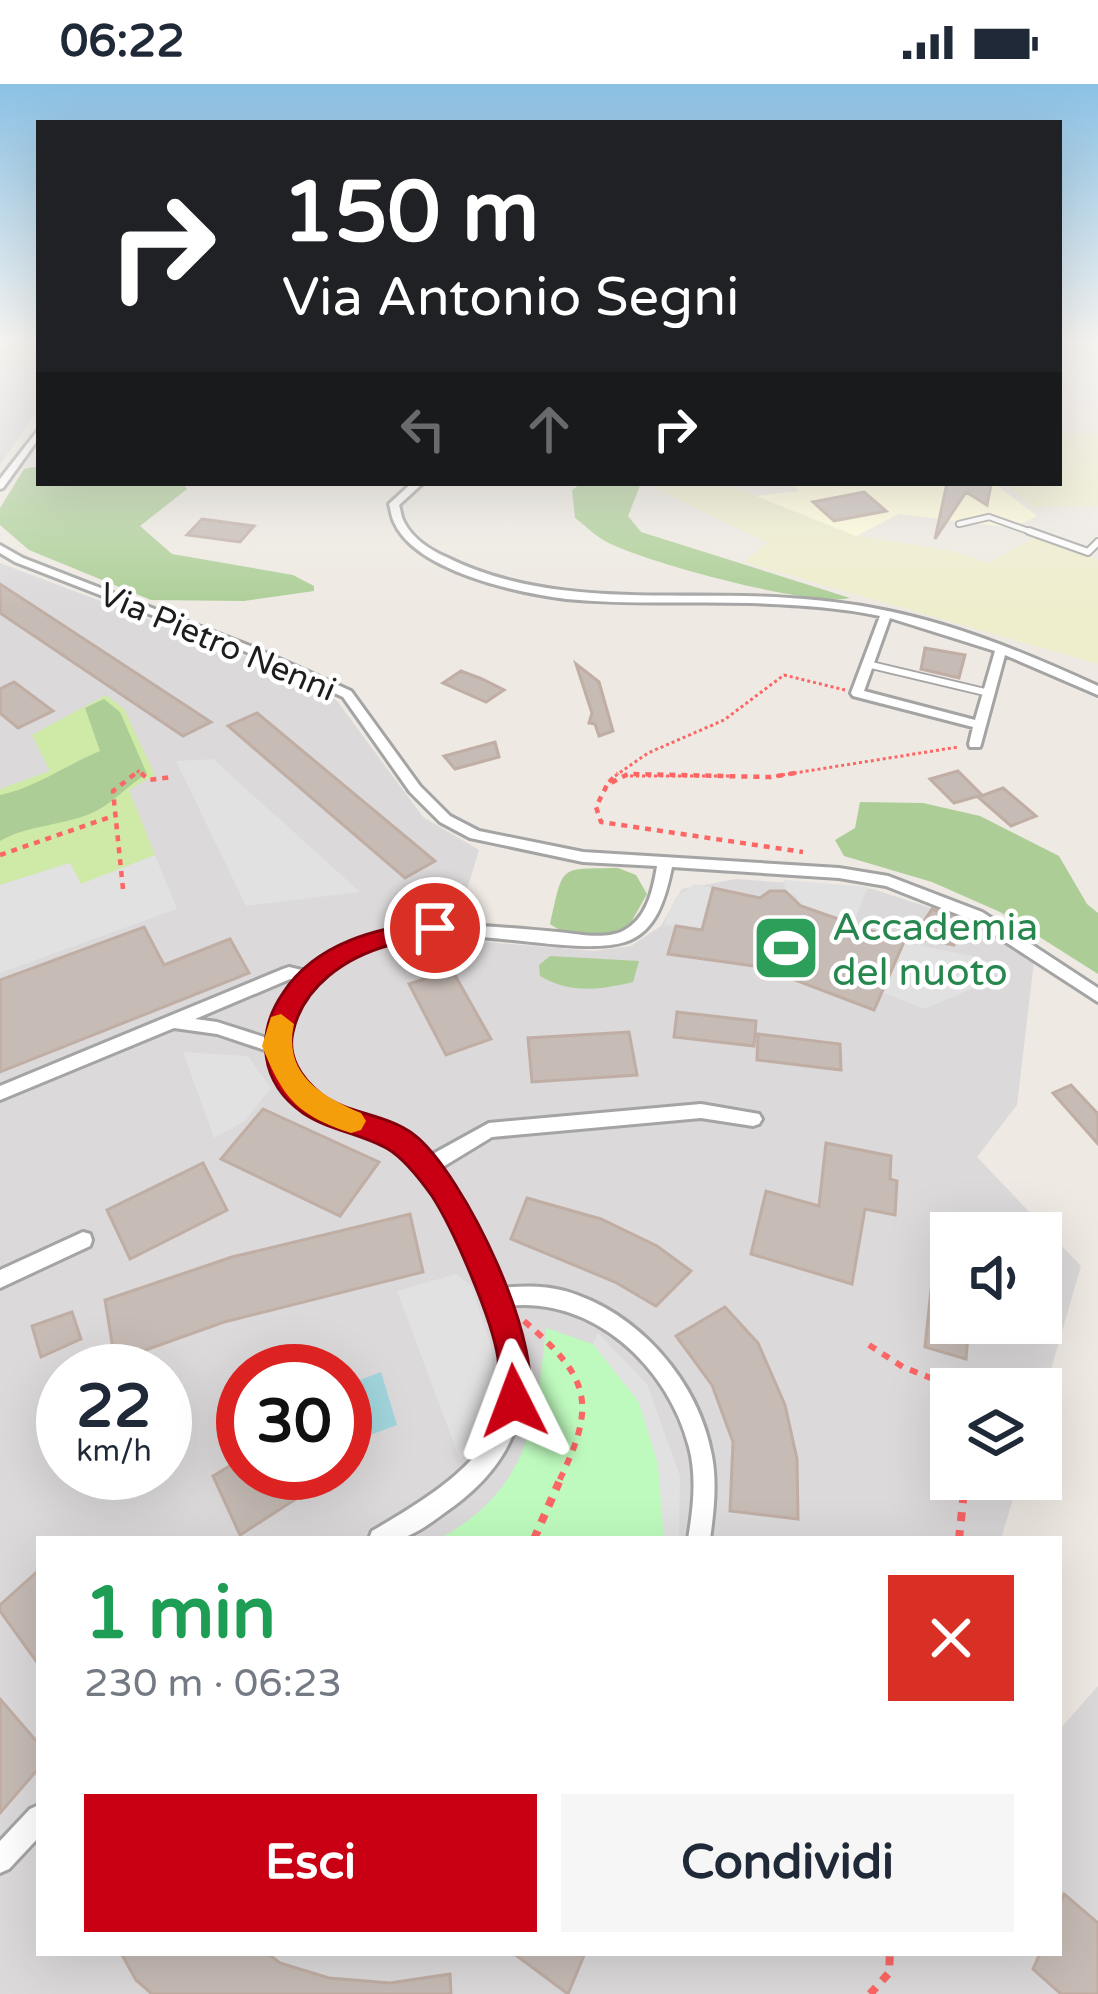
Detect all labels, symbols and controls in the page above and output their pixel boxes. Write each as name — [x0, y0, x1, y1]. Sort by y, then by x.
text: 06:22 — [60, 15, 185, 69]
text: 150 m — [282, 163, 539, 264]
icon: right — [84, 168, 240, 324]
text: Via Antonio Segni — [282, 265, 740, 330]
icon: left — [390, 396, 456, 462]
icon: ahead — [516, 396, 582, 462]
icon: right — [642, 396, 708, 462]
street label: Via Pietro Nenni — [93, 575, 342, 710]
pin — [384, 877, 486, 979]
icon: arrive — [402, 895, 468, 961]
place label: Accademia del nuoto — [832, 904, 1038, 996]
sports icon: Accademia del nuoto — [751, 913, 821, 983]
map controls — [930, 1212, 1062, 1500]
button: sound — [930, 1212, 1062, 1344]
position arrow — [451, 1338, 577, 1464]
speed limit sign: 30 — [216, 1344, 372, 1500]
button: layers — [930, 1368, 1062, 1500]
text: 22 — [76, 1371, 152, 1443]
text: km/h — [76, 1433, 152, 1470]
text: 1 min — [84, 1571, 276, 1658]
button: close — [888, 1575, 1014, 1701]
text: 230 m · 06:23 — [84, 1660, 342, 1707]
button: Esci — [84, 1794, 537, 1932]
button: Condividi — [561, 1794, 1014, 1932]

